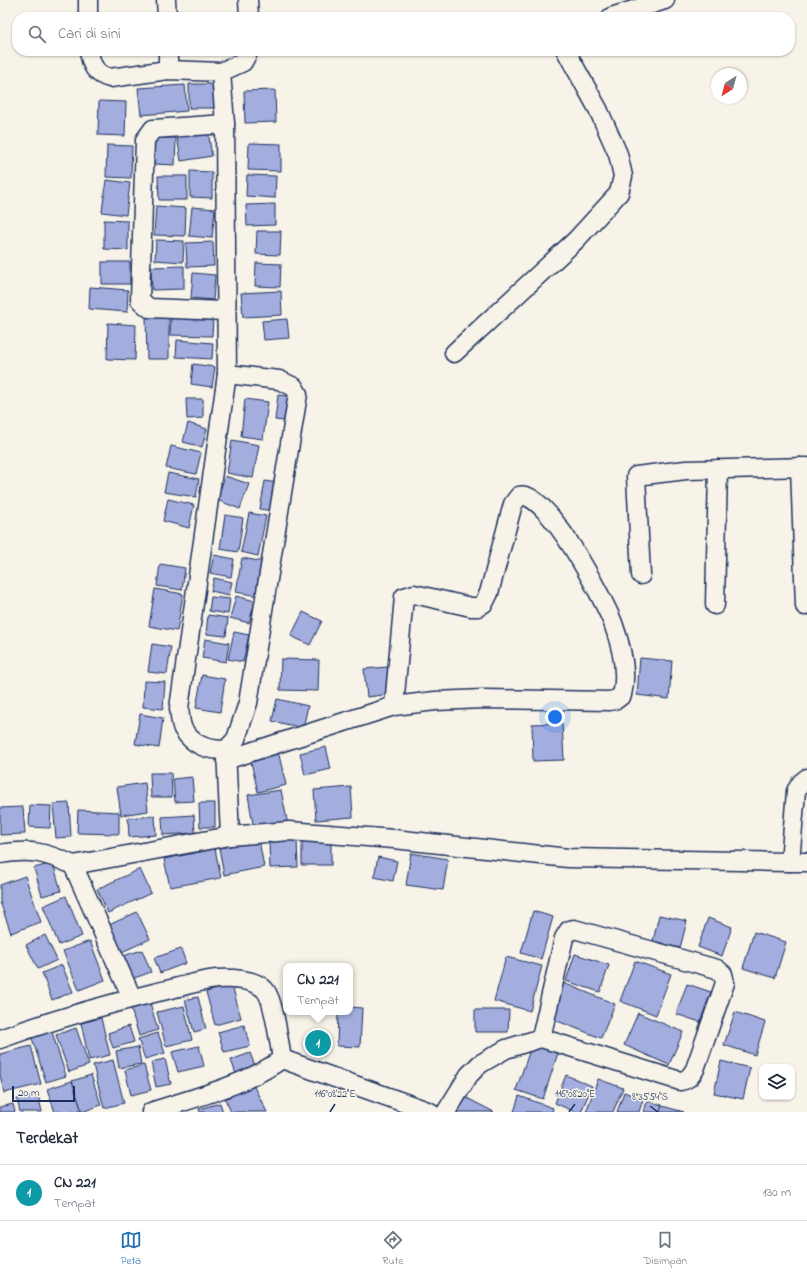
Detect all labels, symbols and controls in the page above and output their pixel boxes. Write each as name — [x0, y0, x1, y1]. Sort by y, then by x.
search box — [12, 12, 795, 56]
icon: search — [26, 23, 48, 45]
text: Cari di sini — [58, 23, 121, 45]
north arrow — [711, 68, 747, 104]
your location — [545, 707, 565, 727]
popup — [283, 963, 353, 1015]
text: CN 221 — [297, 969, 339, 991]
text: Tempat — [297, 991, 339, 1010]
pin: 1 — [305, 1028, 331, 1058]
map controls — [759, 1064, 795, 1100]
button: layers — [759, 1064, 795, 1100]
scale bar — [12, 1084, 75, 1103]
text: 20 m — [18, 1085, 40, 1101]
text: 116°08'22"E — [315, 1087, 355, 1102]
text: 116°08'20"E — [555, 1087, 595, 1102]
text: 8°35'54"S — [632, 1090, 669, 1105]
text: Terdekat — [16, 1126, 78, 1151]
text: CN 221 — [54, 1172, 96, 1194]
text: 1 — [27, 1183, 31, 1202]
text: 130 m — [763, 1183, 791, 1202]
text: Tempat — [54, 1194, 96, 1213]
tab: Peta — [120, 1229, 142, 1269]
tab: Rute — [382, 1229, 404, 1269]
tab: Disimpan — [644, 1229, 687, 1269]

